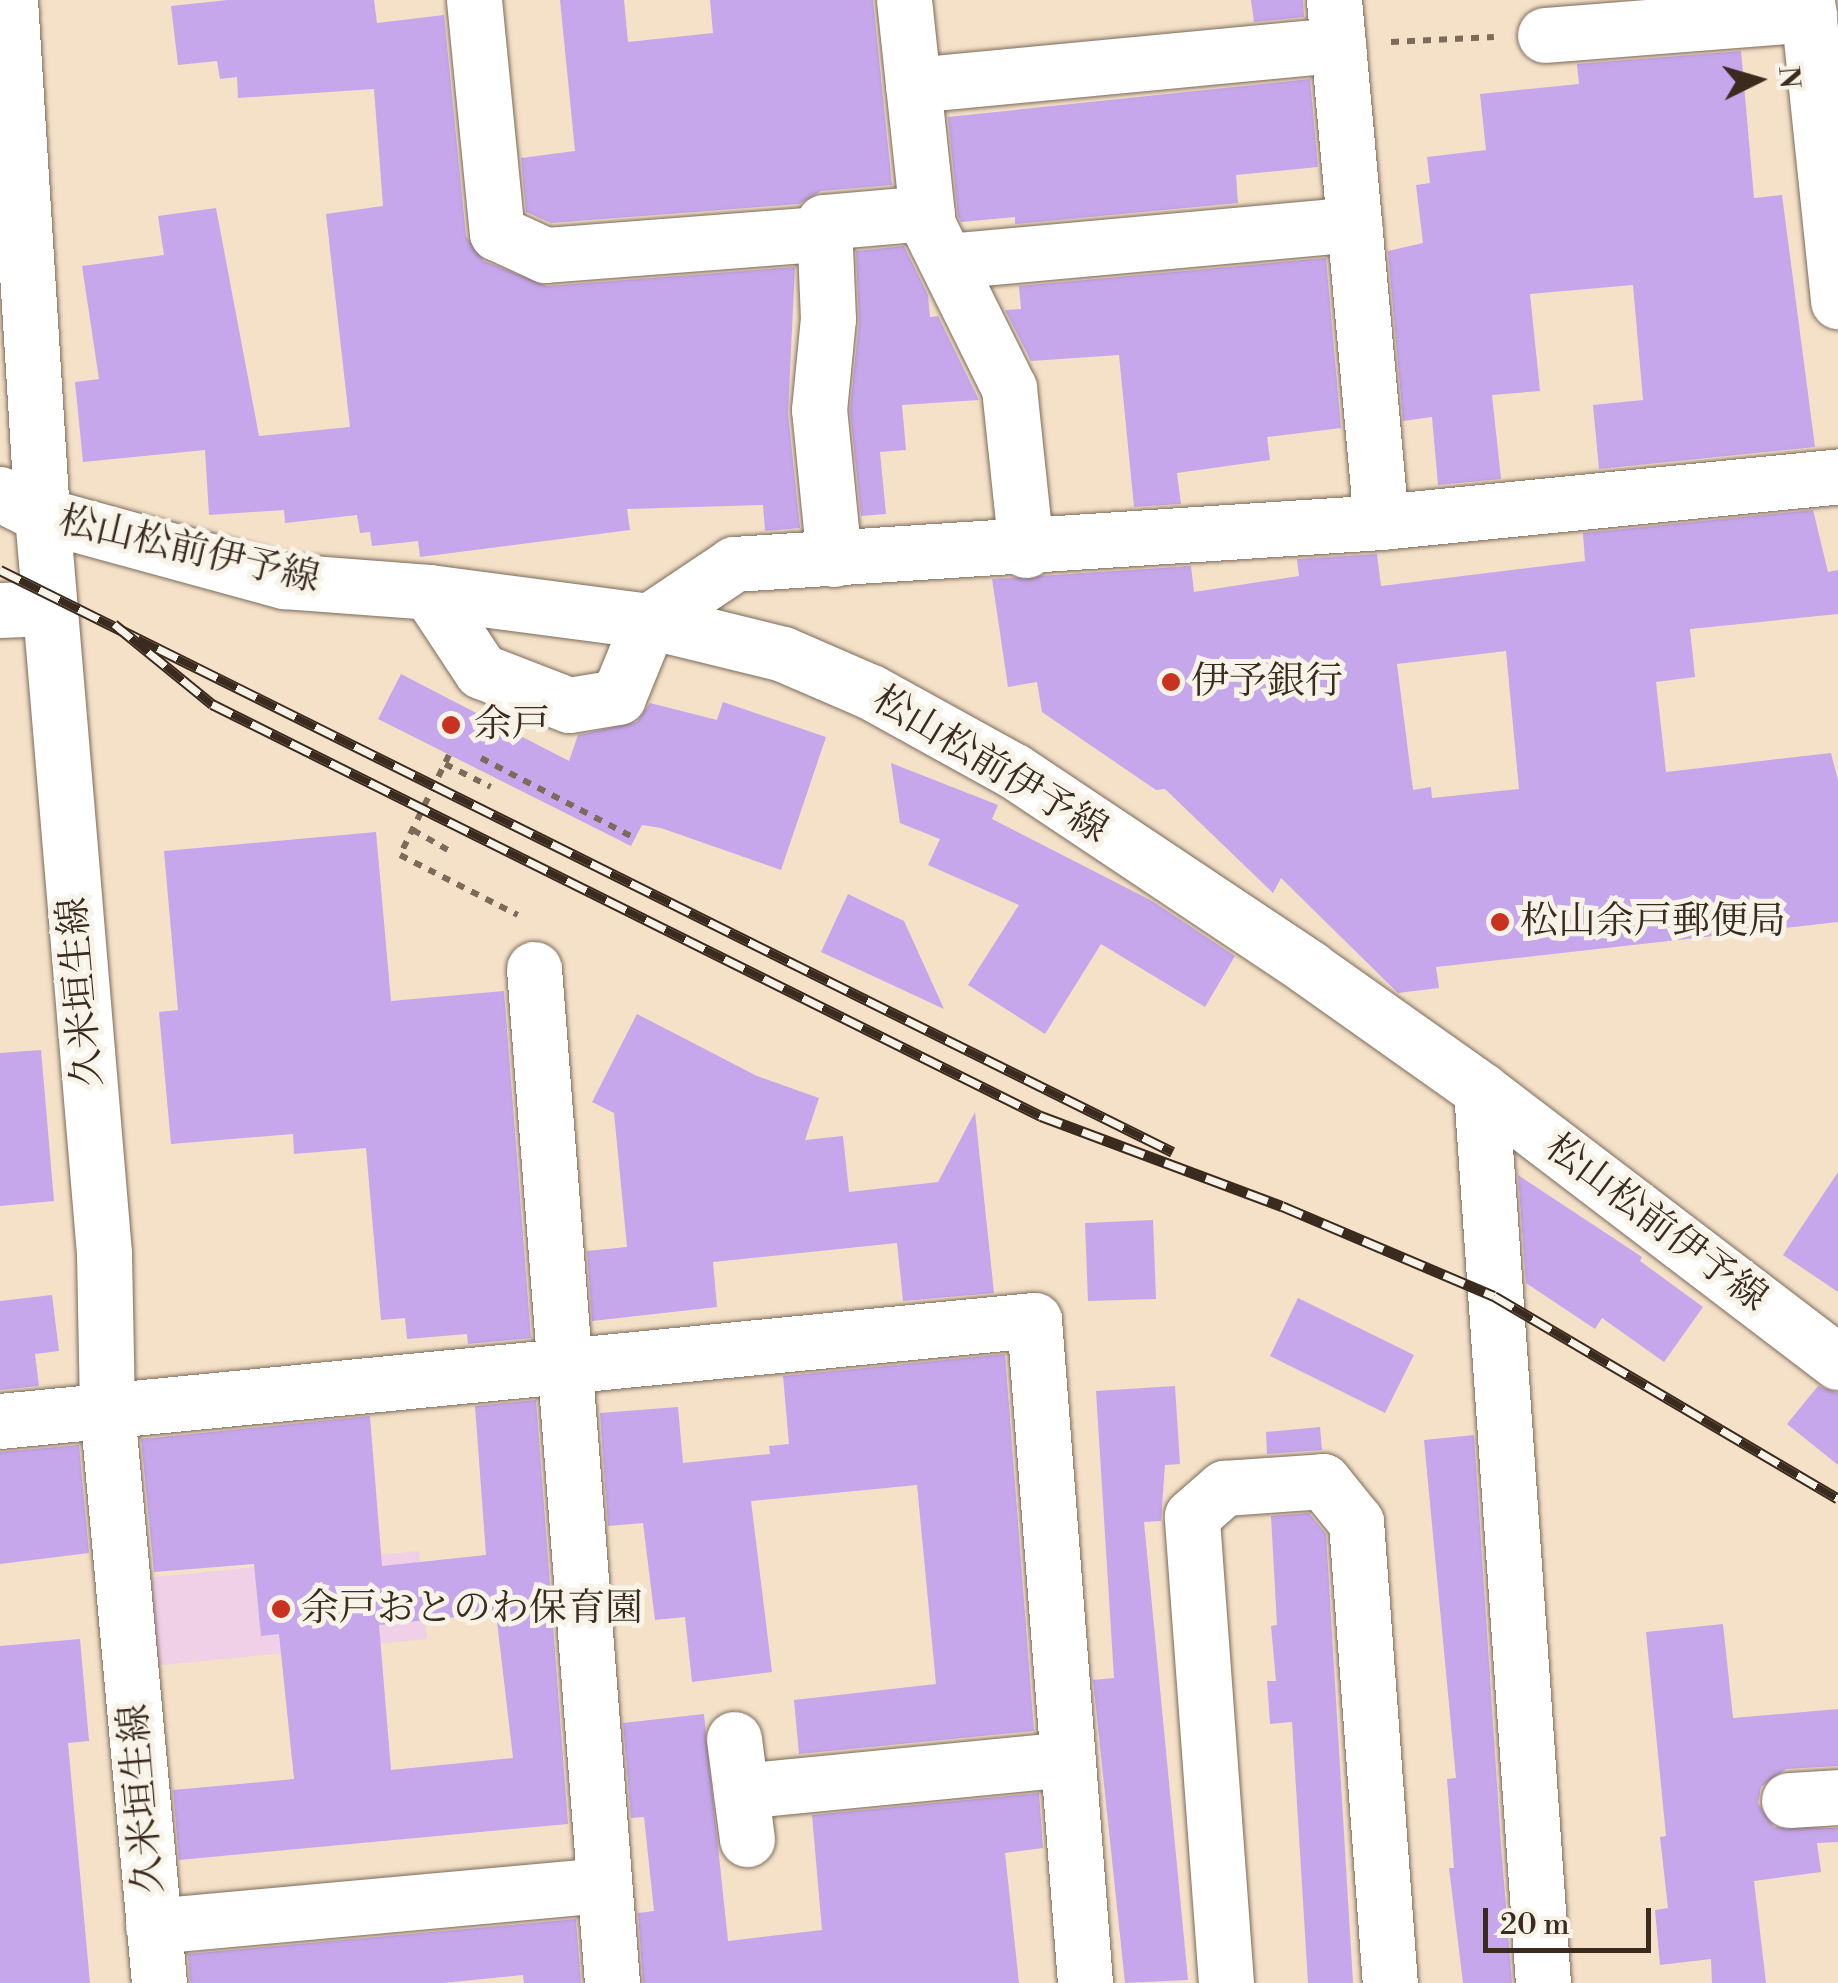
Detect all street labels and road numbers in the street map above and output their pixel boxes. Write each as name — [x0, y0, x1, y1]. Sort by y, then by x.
street label: 松山松前伊予線 — [54, 498, 324, 602]
street label: 松山松前伊予線 — [864, 677, 1116, 853]
street label: 久米垣生線 — [50, 895, 112, 1089]
street label: 松山松前伊予線 — [1536, 1125, 1776, 1321]
street label: 久米垣生線 — [111, 1702, 173, 1896]

